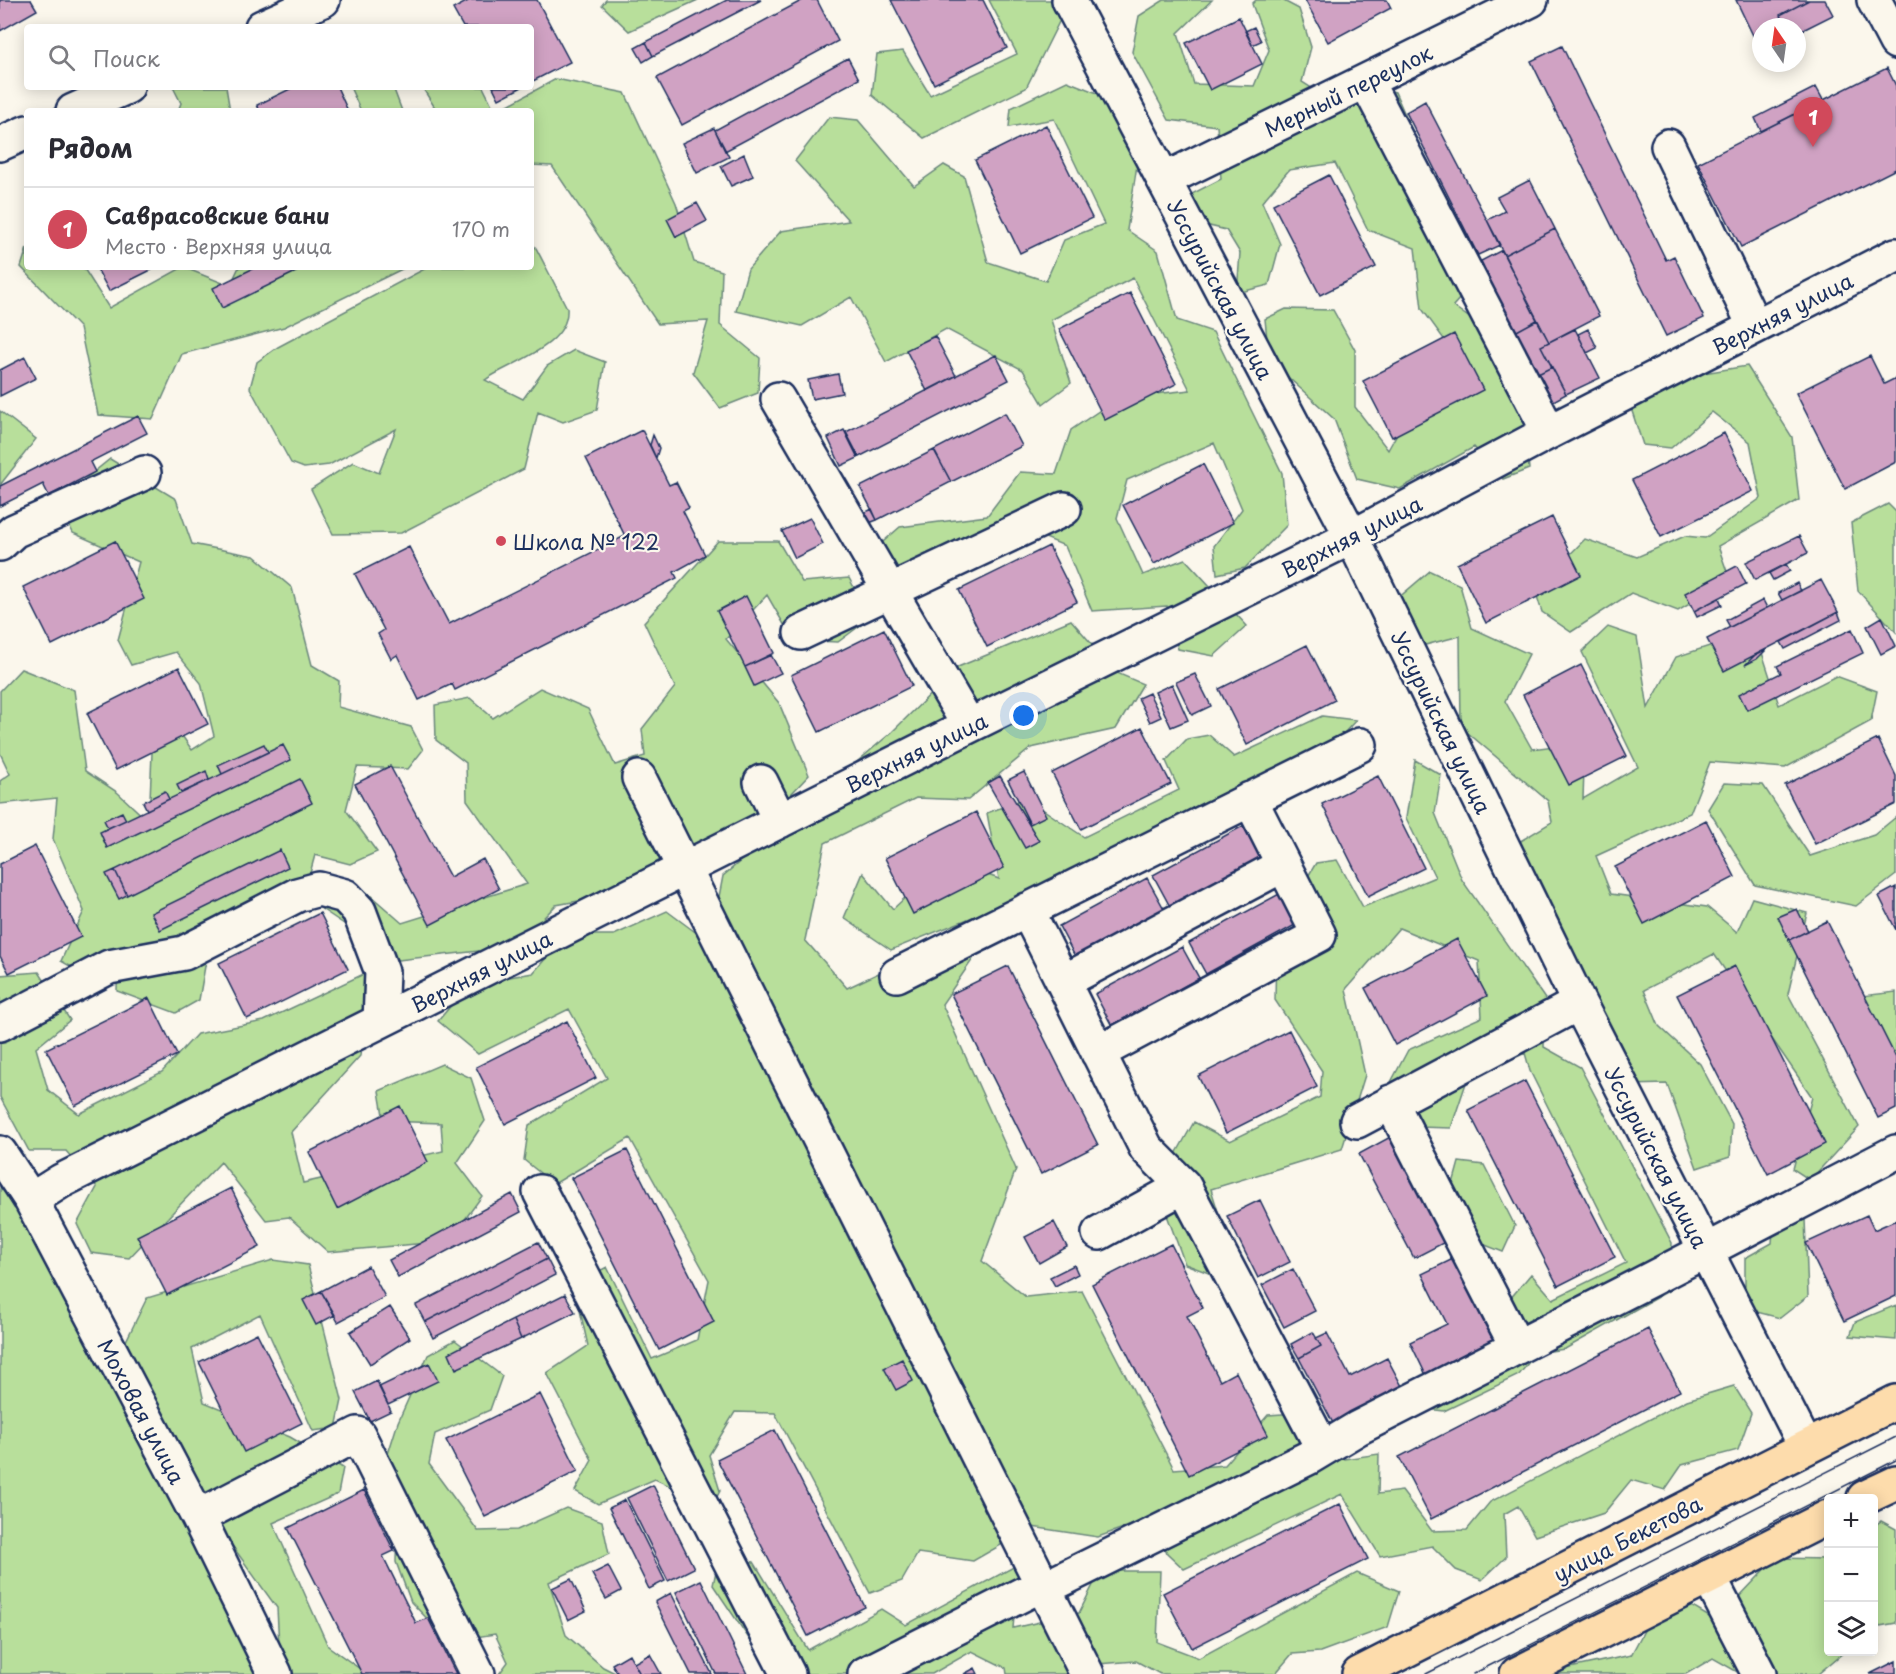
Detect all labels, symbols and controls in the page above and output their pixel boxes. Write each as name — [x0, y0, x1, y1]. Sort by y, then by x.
north arrow — [1752, 18, 1806, 72]
search box — [24, 24, 534, 90]
street label: Мерный переулок — [1259, 35, 1438, 145]
icon: search — [45, 41, 78, 74]
text: Поиск — [93, 41, 160, 74]
pin: 1 — [1794, 98, 1832, 147]
text: Рядом — [48, 128, 133, 167]
street label: Уссурийская улица — [1160, 193, 1282, 386]
text: Саврасовские бани — [105, 198, 330, 231]
text: 1 — [63, 214, 72, 244]
text: 170 m — [452, 214, 510, 244]
text: Место · Верхняя улица — [105, 231, 332, 261]
street label: Верхняя улица — [1706, 263, 1859, 362]
street label: Верхняя улица — [1275, 486, 1428, 585]
place label: Школа № 122 — [513, 525, 659, 557]
marker: Школа № 122 — [494, 534, 508, 548]
street label: Уссурийская улица — [1384, 625, 1501, 820]
your location — [1009, 701, 1038, 730]
street label: Верхняя улица — [840, 703, 993, 800]
street label: Верхняя улица — [405, 921, 558, 1020]
street label: Уссурийская улица — [1597, 1061, 1717, 1254]
street label: Моховая улица — [90, 1333, 194, 1490]
street label: улица Бекетова — [1547, 1487, 1707, 1589]
map controls — [1824, 1494, 1878, 1656]
button: + — [1824, 1494, 1878, 1548]
button: − — [1824, 1548, 1878, 1602]
button: layers — [1824, 1602, 1878, 1656]

